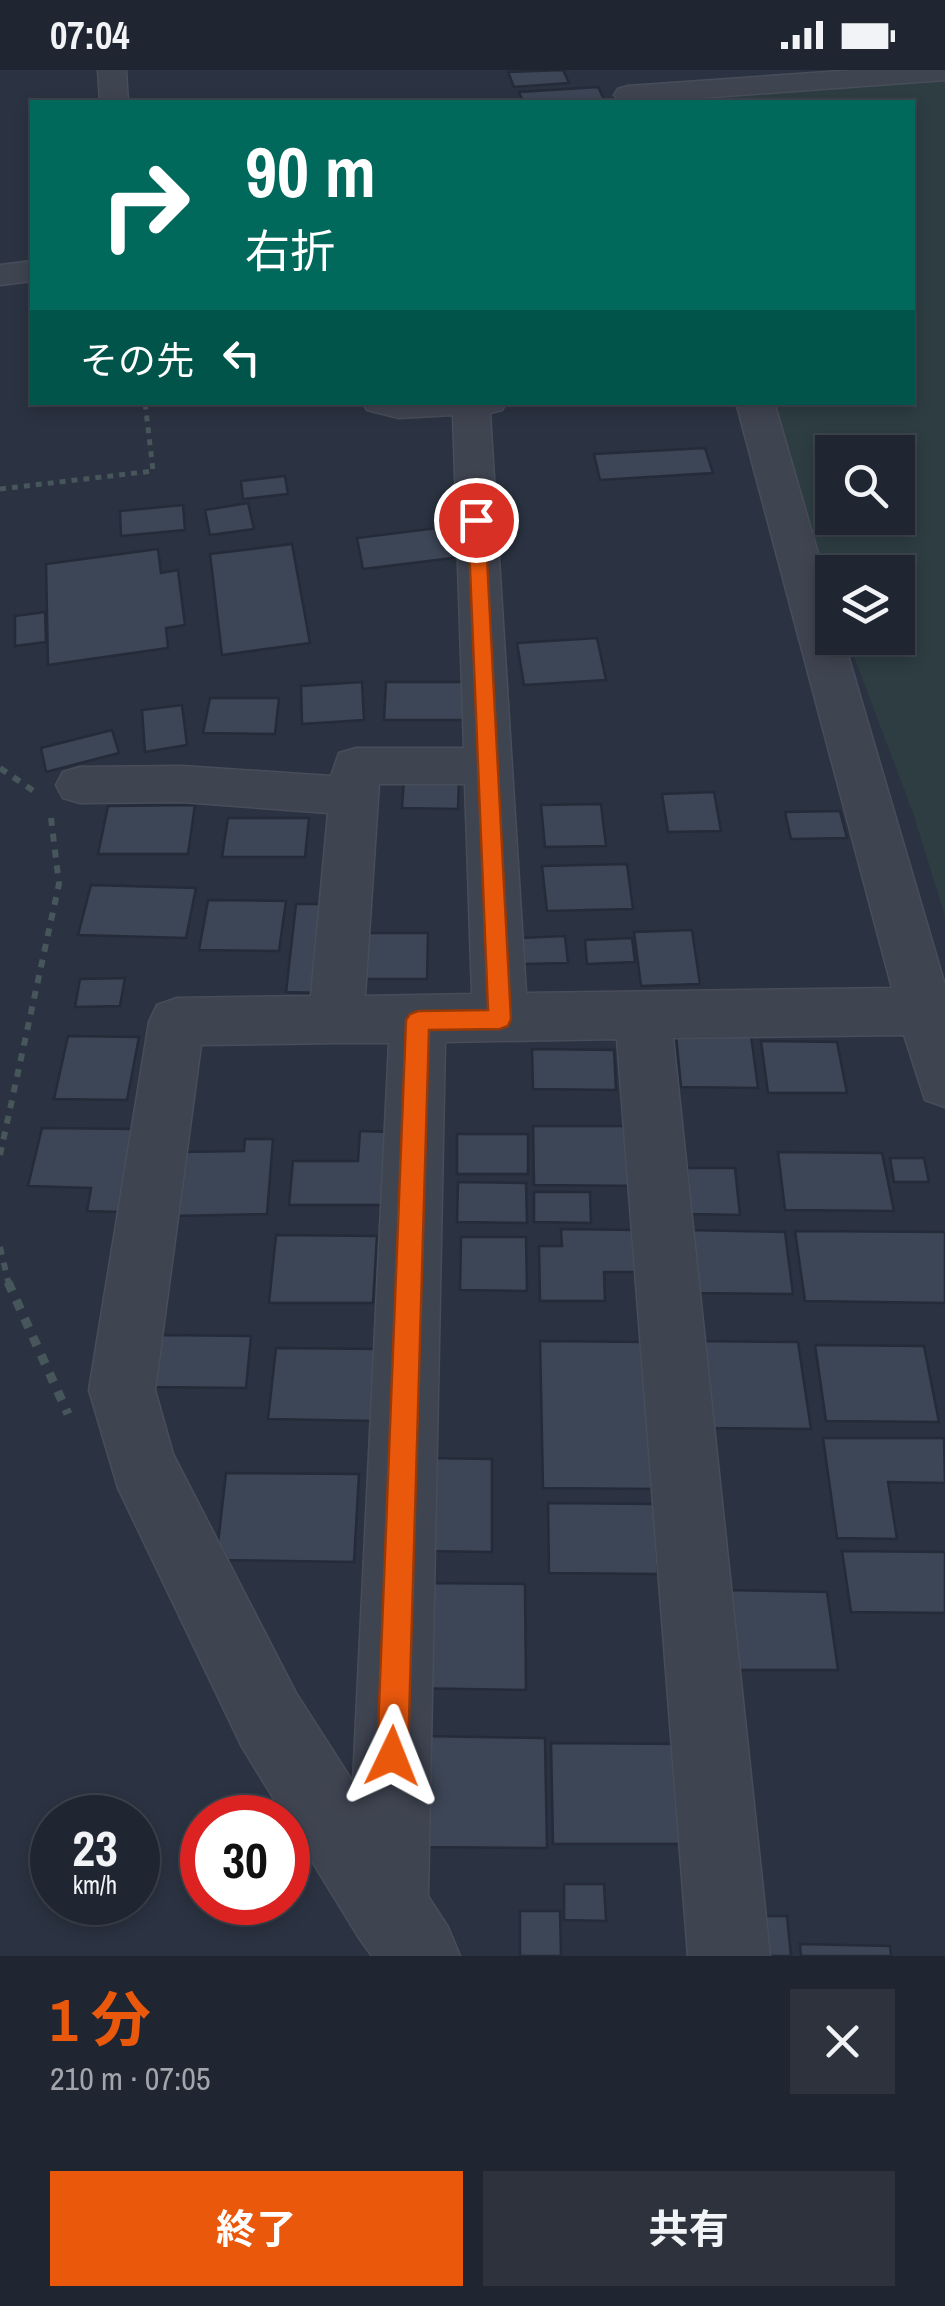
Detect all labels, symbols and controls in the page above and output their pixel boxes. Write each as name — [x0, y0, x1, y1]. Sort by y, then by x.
text: 07:04 — [50, 10, 130, 61]
text: 90 m — [245, 125, 376, 219]
icon: right — [80, 140, 210, 270]
text: 右折 — [245, 220, 335, 281]
icon: left — [214, 330, 269, 385]
text: その先 — [80, 335, 194, 386]
map controls — [815, 435, 915, 655]
button: search — [815, 435, 915, 535]
pin — [434, 478, 519, 563]
icon: arrive — [449, 493, 504, 548]
button: layers — [815, 555, 915, 655]
position arrow — [340, 1704, 444, 1808]
speed limit sign: 30 — [180, 1795, 310, 1925]
text: 23 — [72, 1814, 118, 1882]
text: km/h — [73, 1868, 117, 1902]
text: 1 分 — [50, 1979, 151, 2060]
button: close — [790, 1989, 895, 2094]
text: 210 m · 07:05 — [50, 2057, 210, 2100]
button: 終了 — [50, 2171, 463, 2286]
button: 共有 — [483, 2171, 895, 2286]

